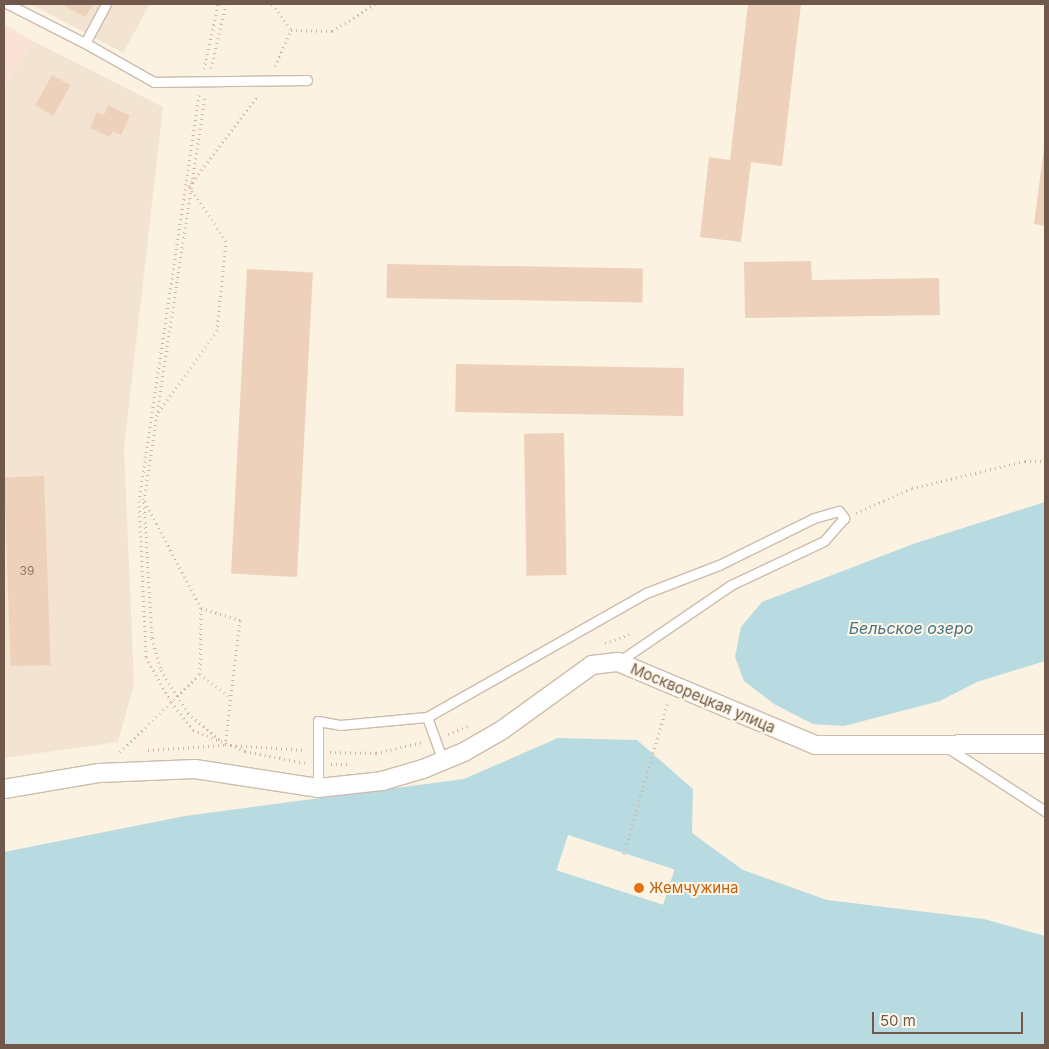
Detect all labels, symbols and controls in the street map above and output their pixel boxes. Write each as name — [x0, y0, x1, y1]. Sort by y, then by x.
house number: 39 — [20, 564, 34, 578]
water label: Бельское озеро — [849, 618, 973, 638]
street label: Москворецкая улица — [628, 659, 778, 737]
place label: Жемчужина — [649, 879, 738, 897]
marker: Жемчужина — [633, 882, 645, 894]
scale bar — [874, 1002, 1025, 1034]
text: 50 m — [880, 1011, 916, 1030]

